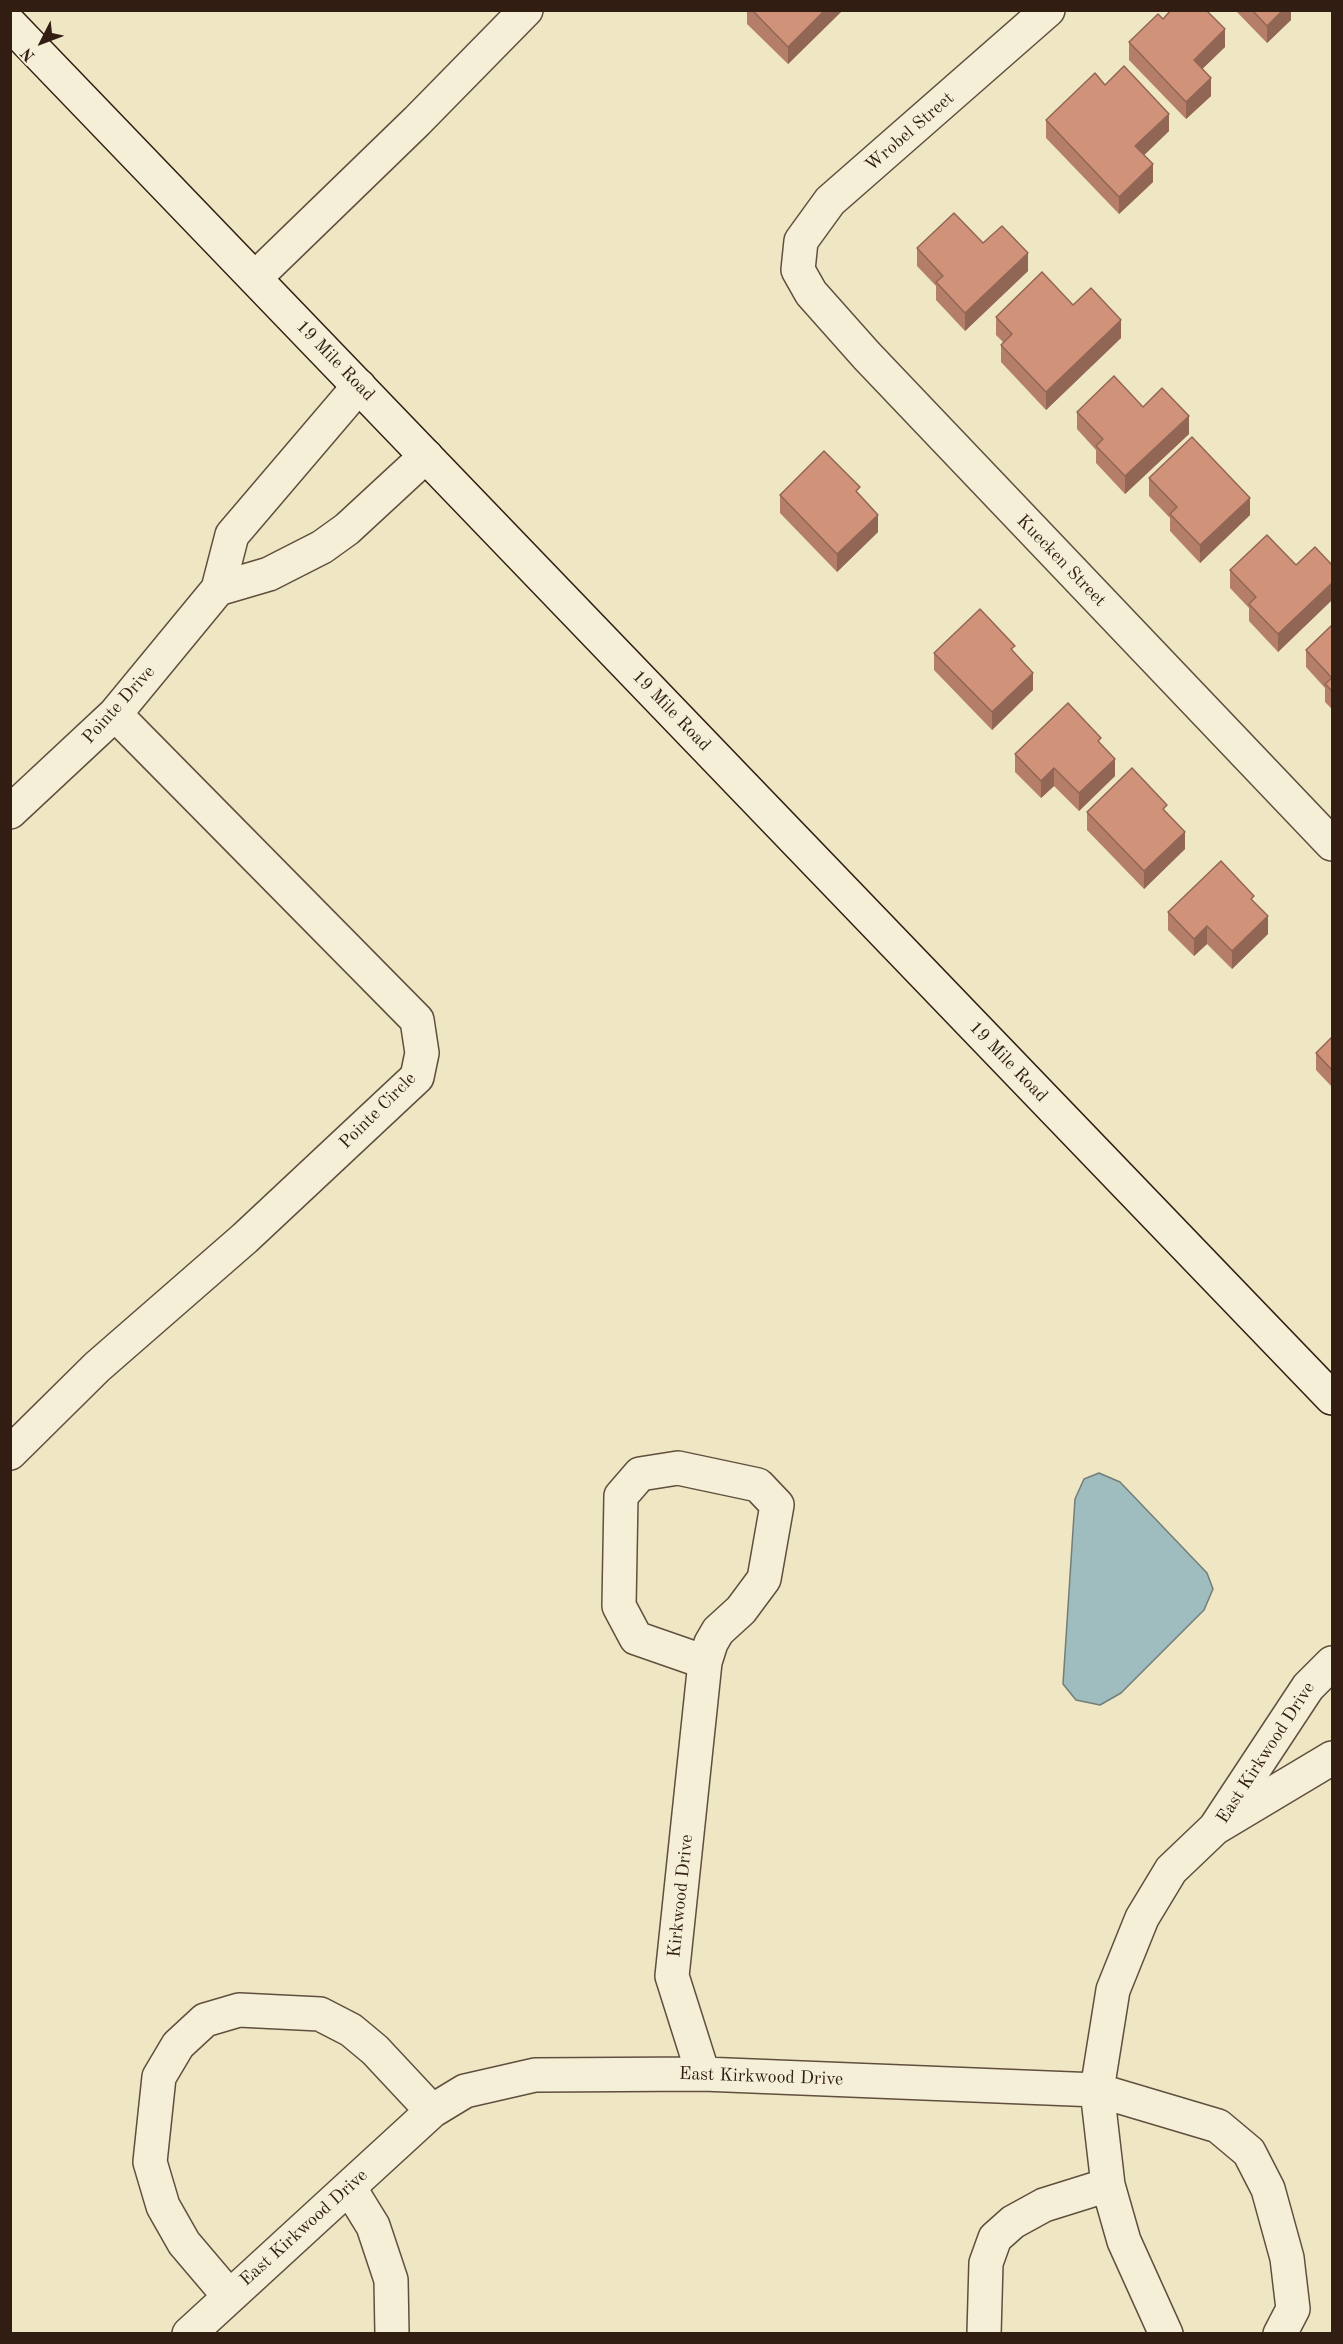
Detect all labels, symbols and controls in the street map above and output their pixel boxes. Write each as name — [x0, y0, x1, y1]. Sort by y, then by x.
north arrow — [12, 12, 72, 72]
text: N — [19, 44, 39, 64]
street label: Wrobel Street — [861, 88, 959, 176]
street label: 19 Mile Road — [291, 316, 379, 406]
street label: Kuecken Street — [1012, 511, 1110, 611]
street label: Pointe Drive — [78, 661, 160, 749]
street label: 19 Mile Road — [627, 666, 715, 756]
street label: 19 Mile Road — [964, 1017, 1052, 1107]
street label: Pointe Circle — [335, 1068, 421, 1154]
street label: East Kirkwood Drive — [1212, 1678, 1320, 1828]
street label: Kirkwood Drive — [664, 1833, 698, 1959]
street label: East Kirkwood Drive — [679, 2063, 843, 2091]
street label: East Kirkwood Drive — [236, 2165, 372, 2291]

